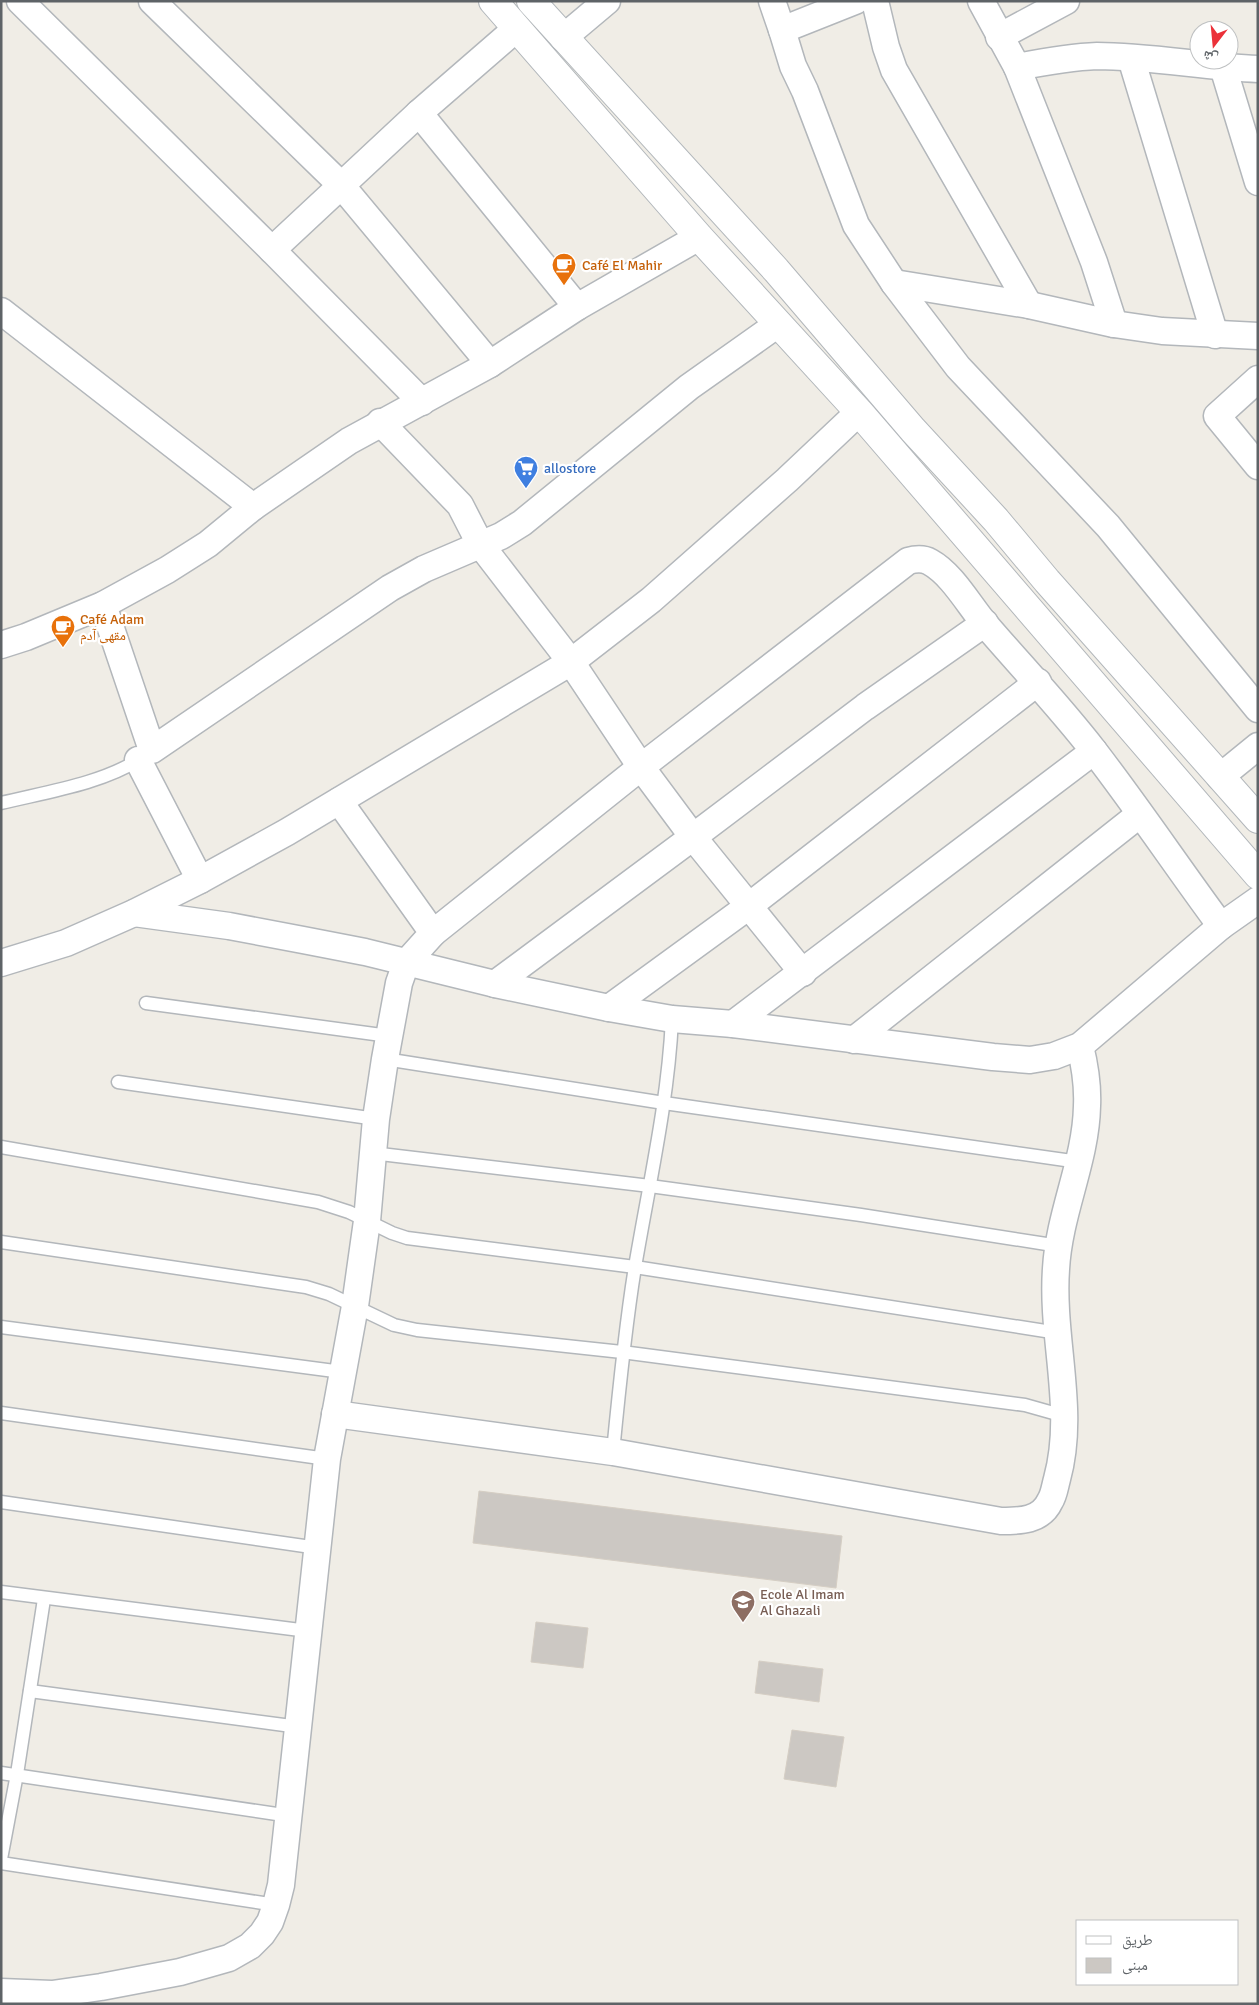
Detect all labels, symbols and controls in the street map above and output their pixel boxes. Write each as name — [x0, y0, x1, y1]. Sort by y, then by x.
north arrow — [1189, 20, 1239, 70]
text: ش — [1201, 47, 1220, 67]
cafe icon: Café El Mahir — [551, 252, 577, 286]
place label: Café El Mahir — [582, 257, 663, 274]
supermarket icon: allostore — [513, 455, 539, 489]
place label: allostore — [544, 460, 596, 477]
place label: Café Adam مقهى آدم — [80, 611, 144, 645]
cafe icon: Café Adam مقهى آدم — [50, 614, 76, 648]
place label: Ecole Al Imam Al Ghazali — [760, 1586, 845, 1619]
school or university icon: Ecole Al Imam Al Ghazali — [730, 1589, 756, 1623]
legend — [1076, 1920, 1239, 1985]
text: طريق — [1122, 1931, 1153, 1950]
text: مبنى — [1122, 1956, 1148, 1975]

